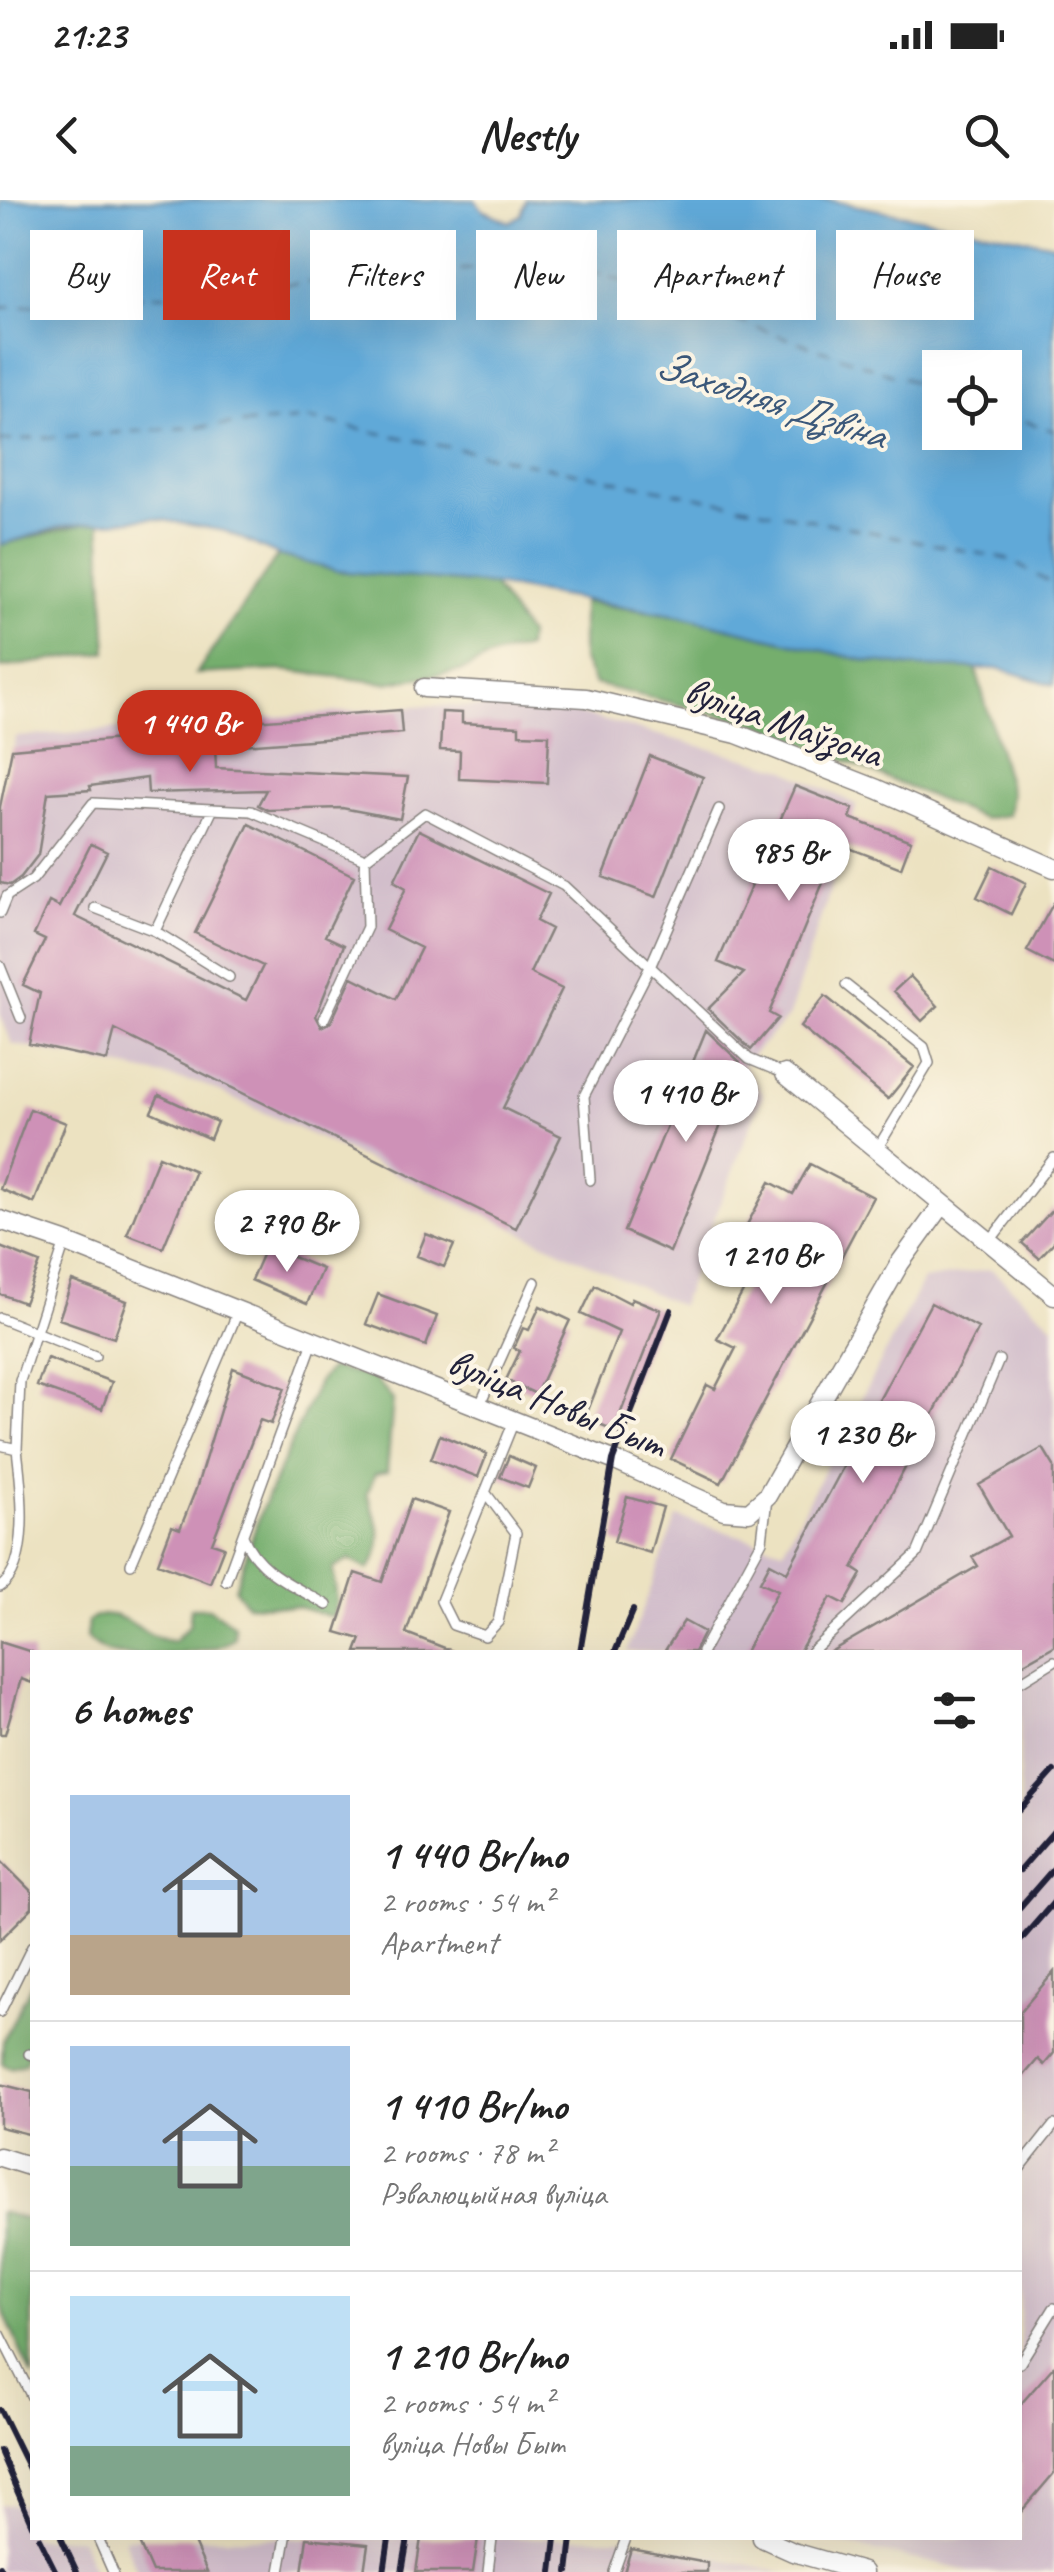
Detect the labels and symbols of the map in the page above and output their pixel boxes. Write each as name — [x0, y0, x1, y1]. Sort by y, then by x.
water label: Заходняя Дзвіна — [649, 337, 896, 463]
street label: вуліца Маўзона — [679, 665, 891, 780]
pin: 1 440 Br — [87, 690, 293, 775]
pin: 985 Br — [708, 819, 870, 904]
pin: 1 410 Br — [583, 1060, 789, 1145]
pin: 2 790 Br — [184, 1190, 390, 1275]
pin: 1 210 Br — [668, 1222, 874, 1307]
street label: вуліца Новы Быт — [441, 1337, 675, 1470]
pin: 1 230 Br — [760, 1401, 966, 1486]

